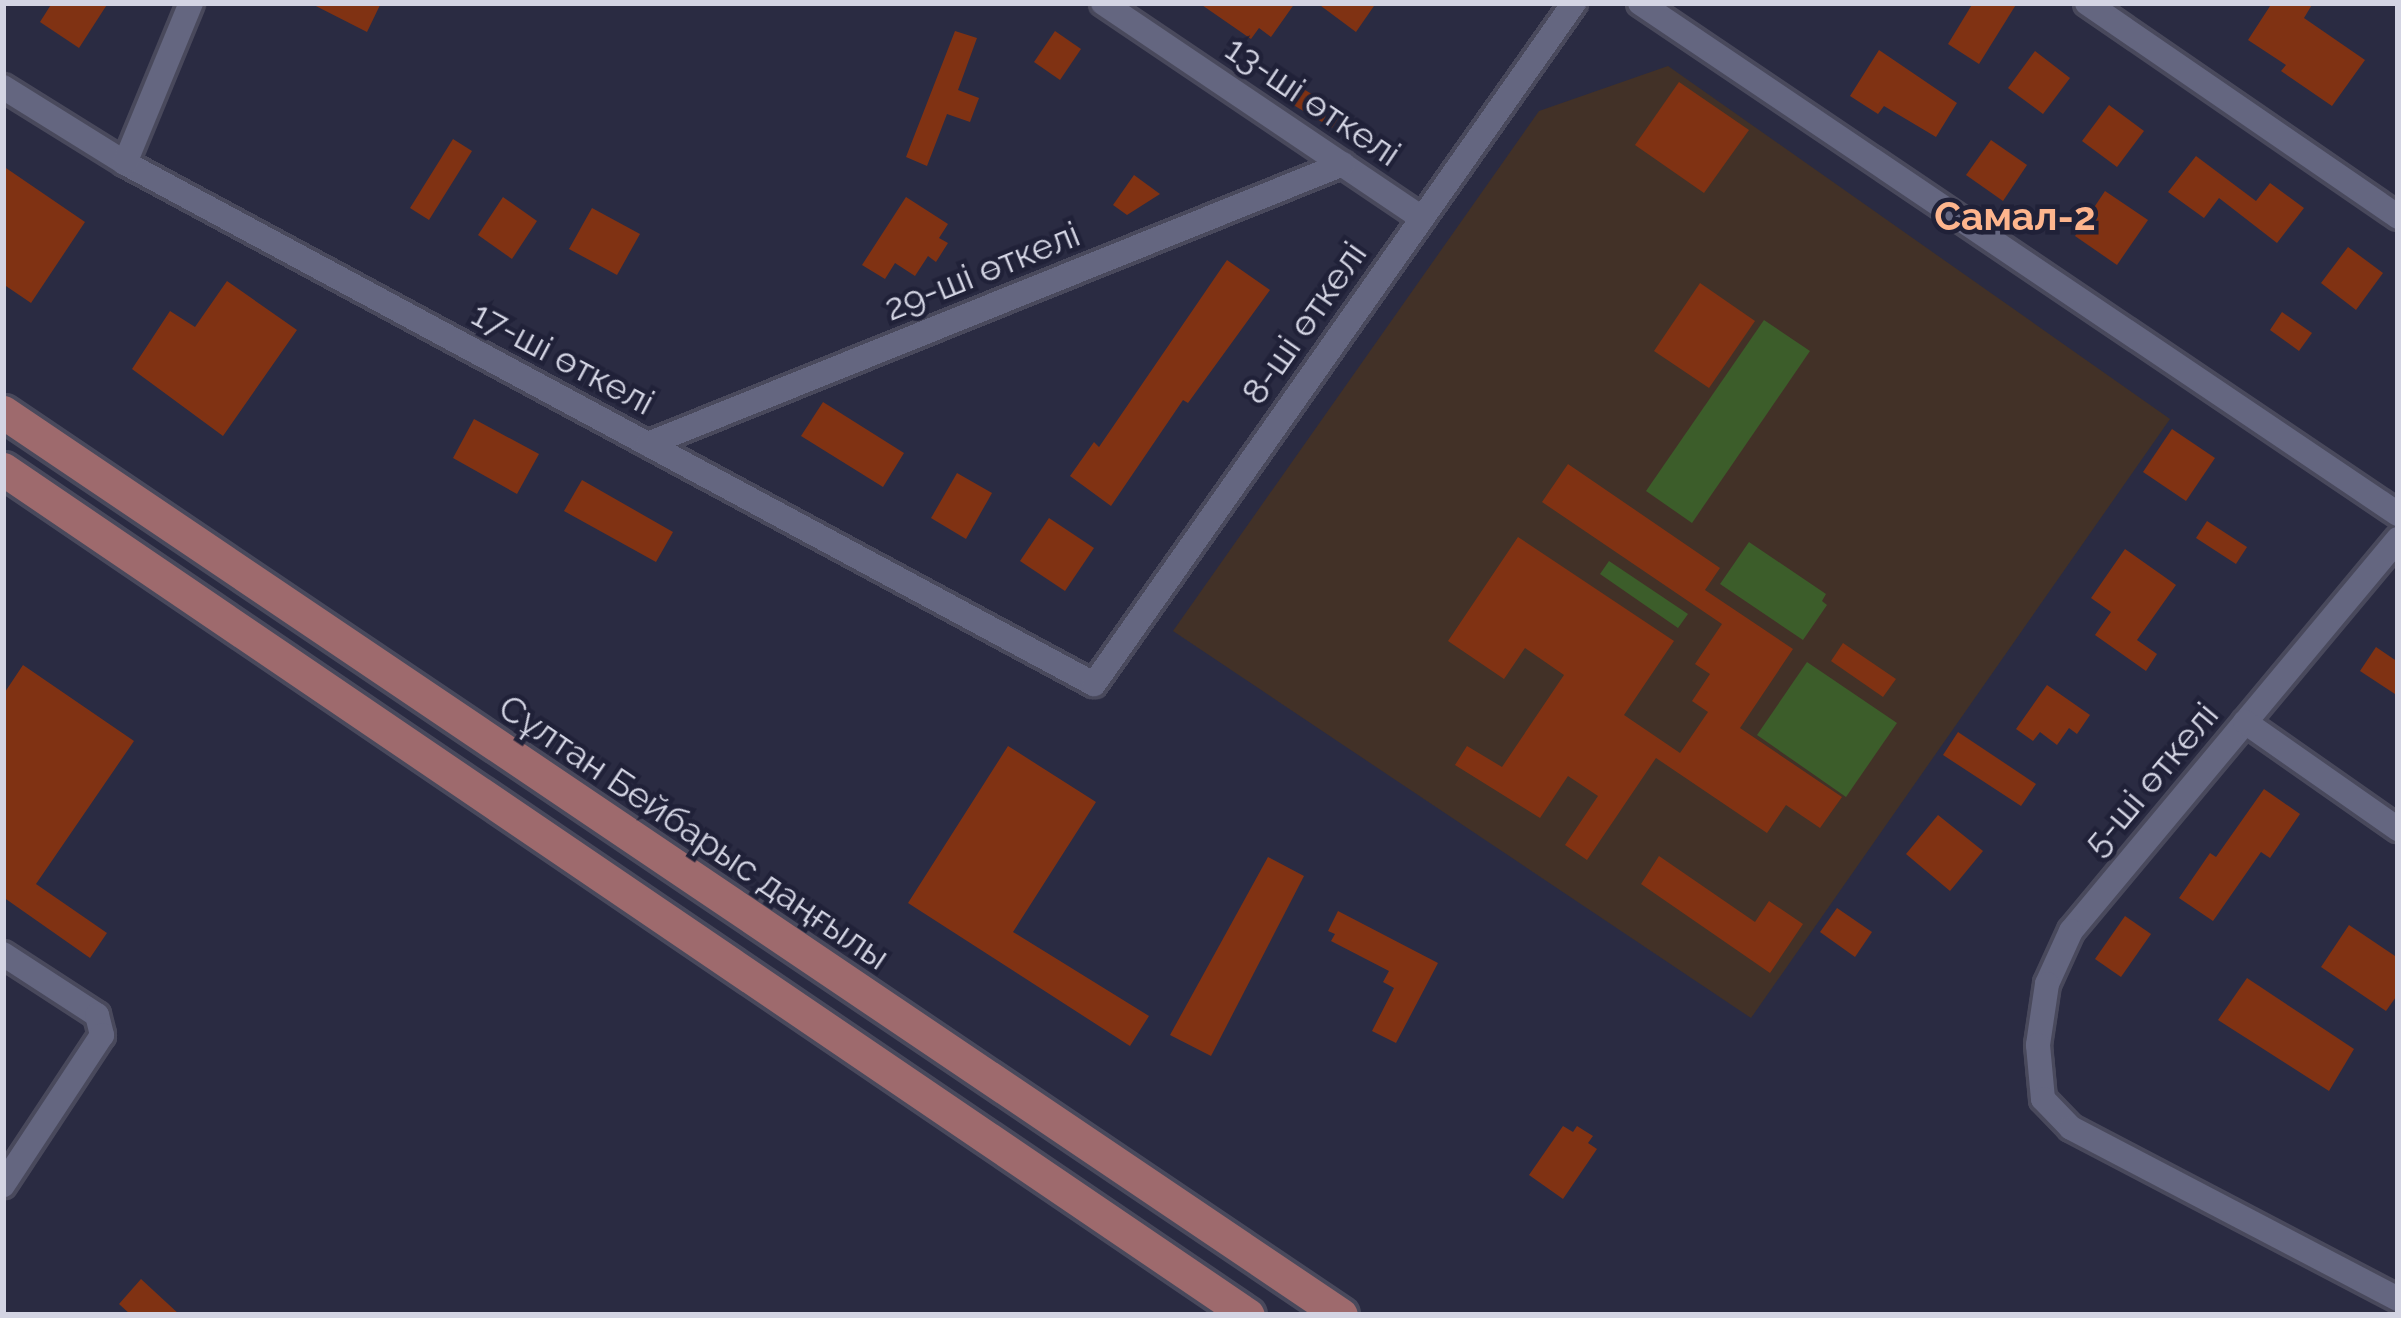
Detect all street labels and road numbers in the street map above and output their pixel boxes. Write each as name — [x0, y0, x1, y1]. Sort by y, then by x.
street label: 13-ші өткелі — [1217, 27, 1409, 175]
street label: 29-ші өткелі — [878, 212, 1086, 330]
street label: 8-ші өткелі — [1232, 234, 1376, 412]
street label: 17-ші өткелі — [465, 292, 661, 424]
street label: Сұлтан Бейбарыс даңғылы — [491, 685, 897, 979]
street label: 5-ші өткелі — [2075, 694, 2227, 864]

